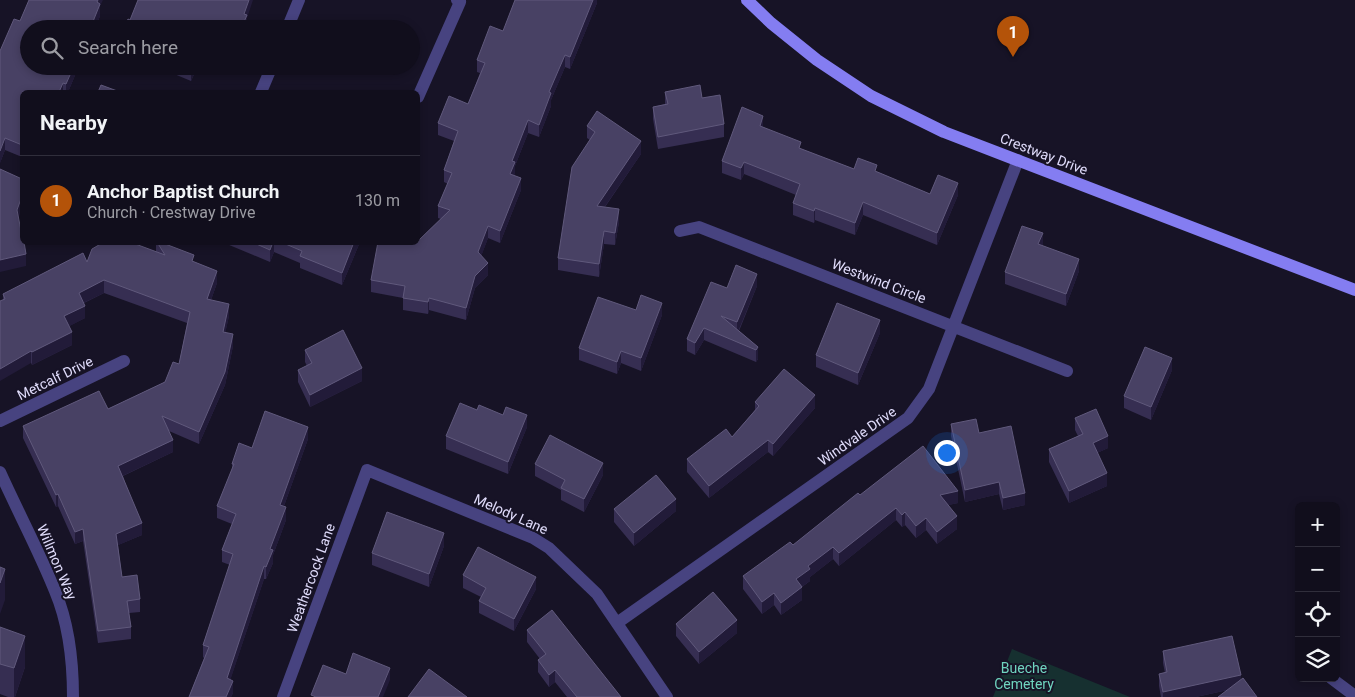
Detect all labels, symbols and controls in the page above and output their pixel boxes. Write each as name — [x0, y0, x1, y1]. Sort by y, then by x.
pin: 1 — [997, 16, 1029, 57]
search box — [20, 20, 420, 75]
icon: search — [38, 34, 66, 62]
text: Search here — [78, 36, 178, 59]
text: Nearby — [40, 111, 107, 135]
street label: Crestway Drive — [998, 130, 1090, 178]
text: Anchor Baptist Church — [87, 180, 279, 203]
text: 1 — [51, 191, 61, 210]
text: 130 m — [355, 191, 400, 210]
text: Church · Crestway Drive — [87, 203, 255, 222]
street label: Westwind Circle — [830, 256, 928, 306]
street label: Metcalf Drive — [14, 353, 96, 403]
street label: Windvale Drive — [815, 403, 899, 469]
your location — [934, 440, 960, 466]
street label: Melody Lane — [472, 491, 550, 537]
map controls — [1295, 502, 1340, 682]
button: + — [1295, 502, 1340, 547]
street label: Weathercock Lane — [284, 521, 338, 635]
street label: Willmon Way — [34, 522, 80, 602]
button: − — [1295, 547, 1340, 592]
button: locate — [1295, 592, 1340, 637]
button: layers — [1295, 637, 1340, 682]
park label: Bueche Cemetery — [994, 660, 1054, 692]

